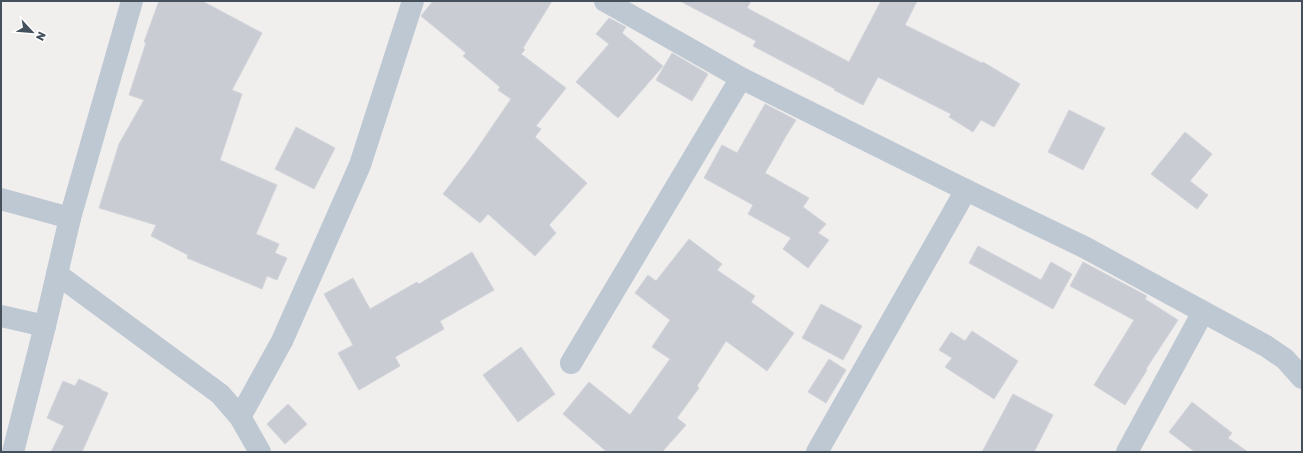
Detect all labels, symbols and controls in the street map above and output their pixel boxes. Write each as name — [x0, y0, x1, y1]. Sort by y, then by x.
north arrow — [12, 12, 52, 52]
text: N — [34, 30, 49, 43]

